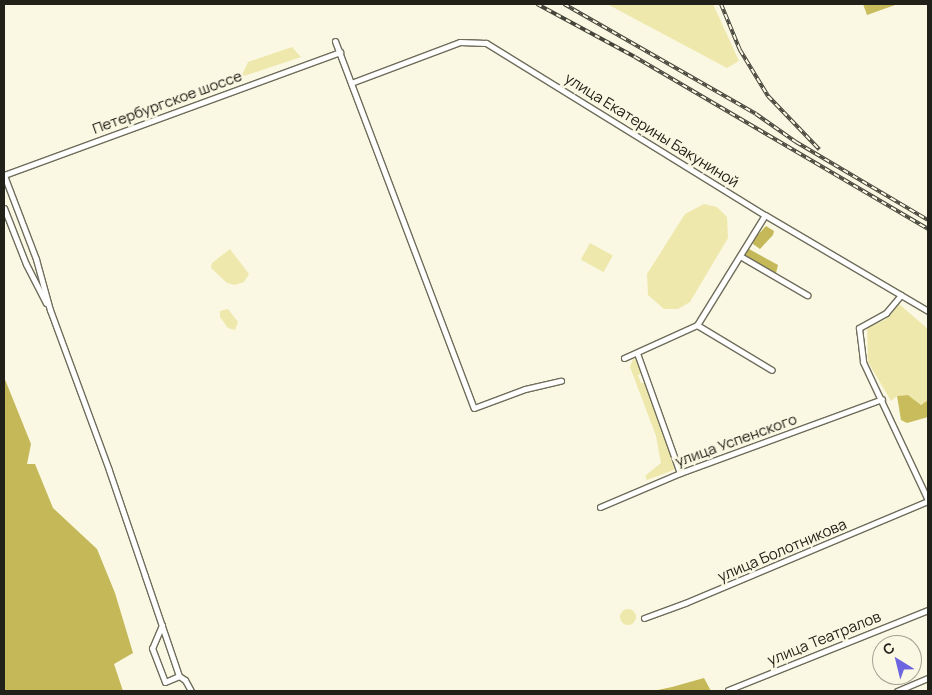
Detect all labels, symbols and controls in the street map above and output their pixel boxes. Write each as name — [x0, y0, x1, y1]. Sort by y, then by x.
street label: Петербургское шоссе — [90, 67, 244, 137]
street label: улица Екатерины Бакуниной — [562, 69, 742, 191]
street label: улица Успенского — [673, 410, 799, 470]
street label: улица Болотникова — [715, 515, 849, 585]
street label: улица Театралов — [765, 607, 883, 669]
north arrow — [872, 635, 922, 685]
text: С — [879, 638, 898, 659]

